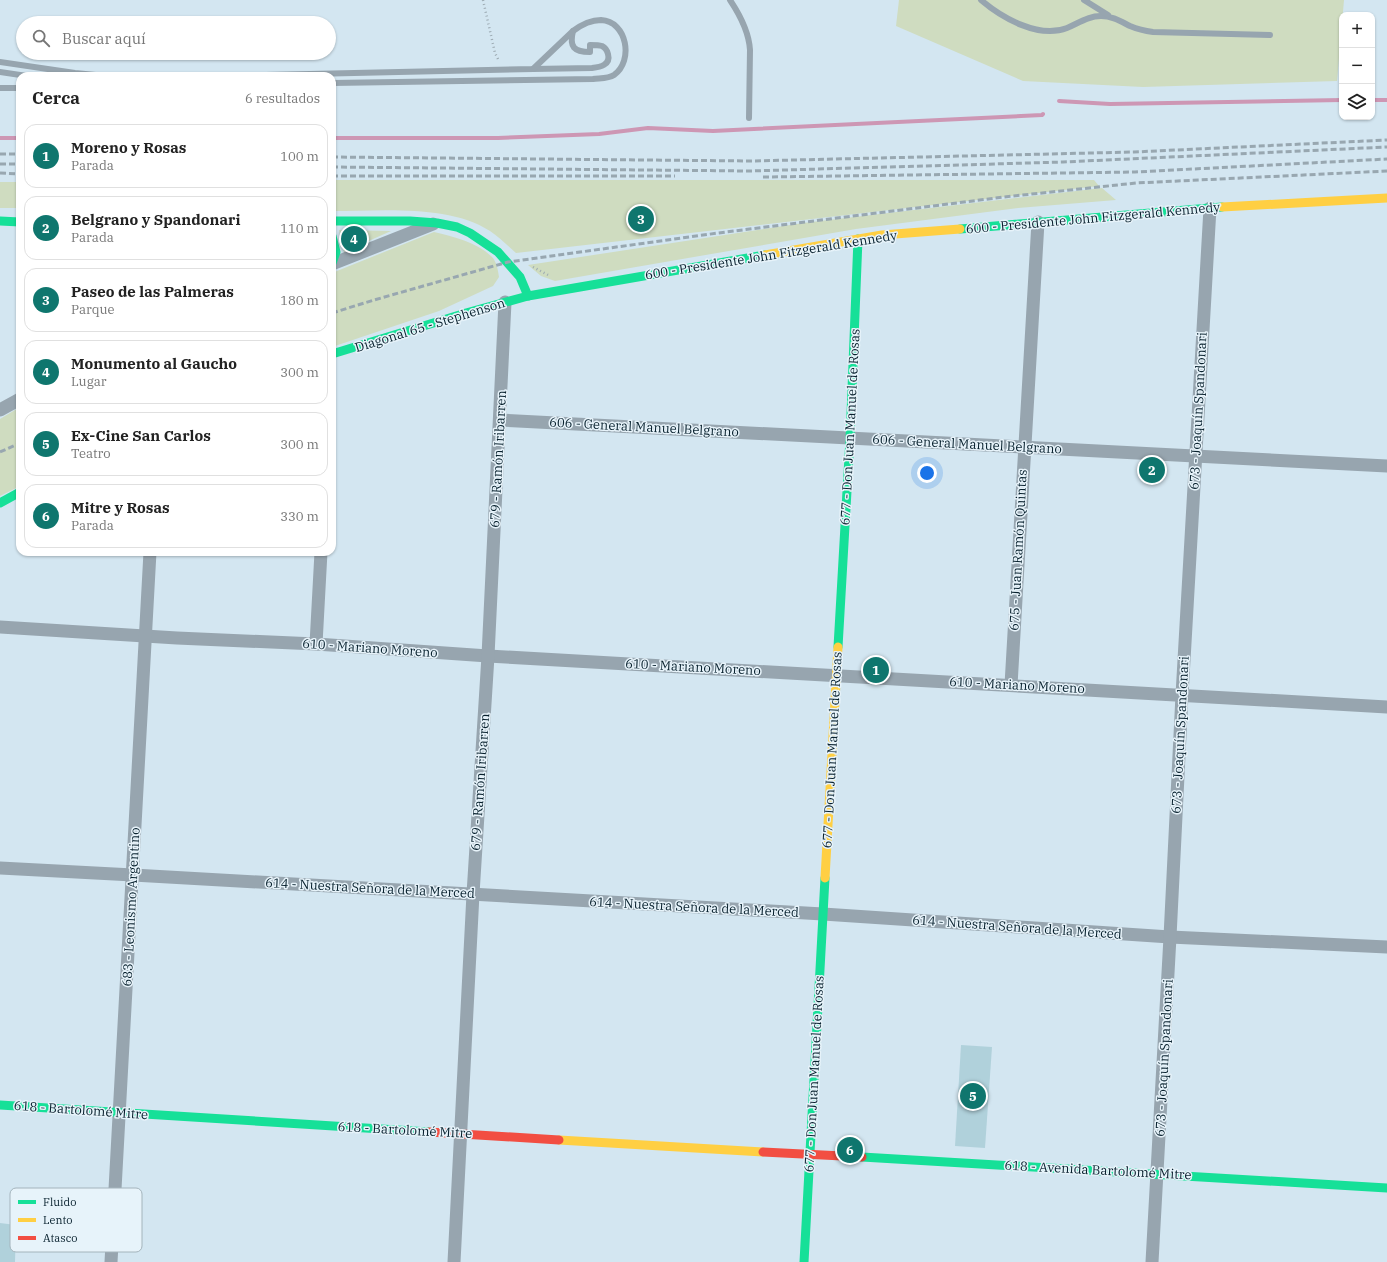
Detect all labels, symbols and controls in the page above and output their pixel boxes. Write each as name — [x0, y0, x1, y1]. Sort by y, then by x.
map controls — [1339, 12, 1375, 120]
button: + — [1339, 12, 1375, 48]
search box — [16, 16, 336, 60]
icon: search — [30, 27, 52, 49]
text: Buscar aquí — [62, 29, 146, 48]
button: − — [1339, 48, 1375, 84]
button: layers — [1339, 84, 1375, 120]
text: Cerca — [32, 87, 80, 109]
text: 6 resultados — [245, 90, 320, 107]
text: Moreno y Rosas — [71, 138, 186, 157]
text: 1 — [42, 148, 50, 165]
text: 100 m — [280, 148, 319, 165]
text: Parada — [71, 157, 114, 174]
street label: 600 - Presidente John Fitzgerald Kennedy — [965, 198, 1221, 238]
pin: 3 — [628, 204, 654, 234]
text: Belgrano y Spandonari — [71, 210, 240, 229]
text: 2 — [42, 220, 50, 237]
text: 110 m — [280, 220, 319, 237]
pin: 4 — [341, 224, 367, 254]
street label: 600 - Presidente John Fitzgerald Kennedy — [644, 227, 898, 283]
text: Parada — [71, 229, 114, 246]
text: Paseo de las Palmeras — [71, 282, 234, 301]
text: 3 — [42, 292, 50, 309]
text: 180 m — [280, 292, 319, 309]
street label: Diagonal 65 - Stephenson — [353, 294, 507, 356]
text: Parque — [71, 301, 115, 318]
street label: 677 - Don Juan Manuel de Rosas — [836, 328, 864, 526]
street label: 673 - Joaquín Spandonari — [1185, 332, 1211, 490]
text: Monumento al Gaucho — [71, 354, 237, 373]
text: 4 — [42, 364, 50, 381]
text: 300 m — [280, 364, 319, 381]
text: Lugar — [71, 373, 107, 390]
street label: 679 - Ramón Iribarren — [486, 390, 510, 528]
street label: 606 - General Manuel Belgrano — [549, 414, 739, 440]
text: Ex-Cine San Carlos — [71, 426, 211, 445]
street label: 606 - General Manuel Belgrano — [872, 431, 1062, 457]
text: 5 — [42, 436, 50, 453]
text: 300 m — [280, 436, 319, 453]
text: Teatro — [71, 445, 111, 462]
pin: 2 — [1139, 455, 1165, 485]
your location — [917, 463, 937, 483]
street label: 675 - Juan Ramón Quintas — [1005, 469, 1031, 631]
text: Mitre y Rosas — [71, 498, 170, 517]
text: 6 — [42, 508, 50, 525]
text: 330 m — [280, 508, 319, 525]
text: Parada — [71, 517, 114, 534]
street label: 610 - Mariano Moreno — [302, 635, 438, 661]
street label: 677 - Don Juan Manuel de Rosas — [818, 651, 846, 849]
street label: 610 - Mariano Moreno — [625, 655, 761, 679]
pin: 1 — [863, 655, 889, 685]
street label: 673 - Joaquín Spandonari — [1167, 656, 1193, 814]
street label: 610 - Mariano Moreno — [949, 673, 1085, 697]
street label: 679 - Ramón Iribarren — [467, 713, 493, 851]
street label: 683 - Leonismo Argentino — [118, 827, 144, 987]
street label: 614 - Nuestra Señora de la Merced — [265, 874, 475, 902]
street label: 614 - Nuestra Señora de la Merced — [589, 893, 799, 921]
street label: 614 - Nuestra Señora de la Merced — [912, 911, 1122, 943]
street label: 677 - Don Juan Manuel de Rosas — [800, 975, 828, 1173]
street label: 673 - Joaquín Spandonari — [1151, 979, 1177, 1137]
pin: 5 — [960, 1081, 986, 1111]
street label: 618 - Bartolomé Mitre — [13, 1097, 149, 1123]
street label: 618 - Bartolomé Mitre — [337, 1118, 473, 1142]
pin: 6 — [837, 1135, 863, 1165]
street label: 618 - Avenida Bartolomé Mitre — [1004, 1157, 1192, 1183]
legend — [10, 1188, 142, 1252]
text: Fluido — [43, 1195, 76, 1209]
text: Lento — [43, 1213, 73, 1227]
text: Atasco — [43, 1231, 77, 1245]

